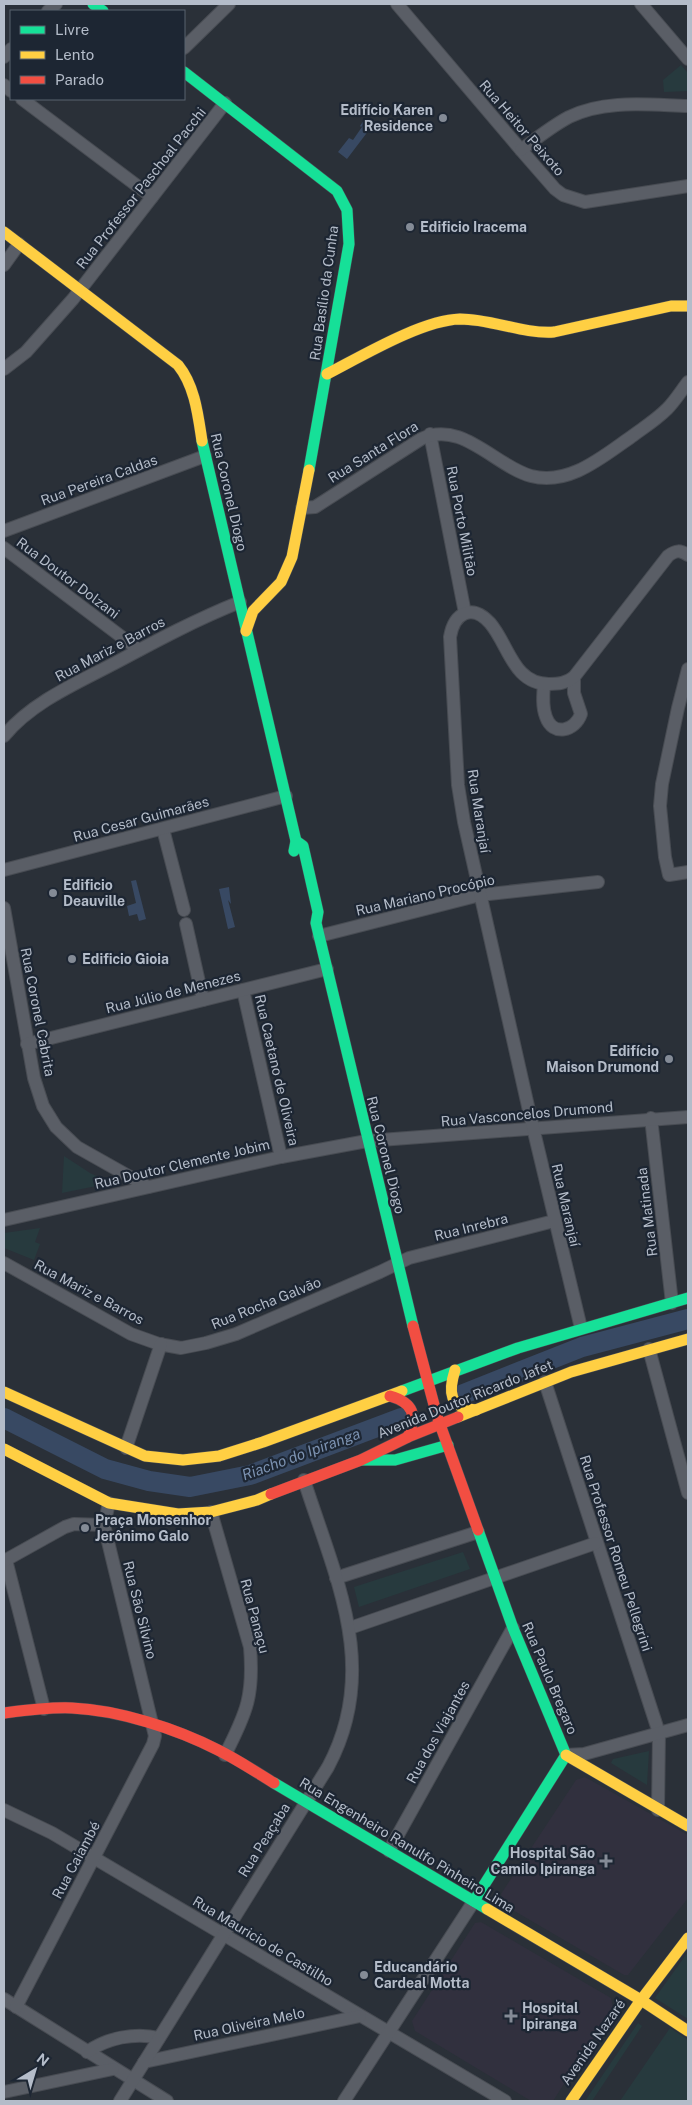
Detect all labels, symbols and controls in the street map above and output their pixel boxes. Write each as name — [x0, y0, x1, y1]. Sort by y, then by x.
legend — [10, 10, 185, 100]
text: Livre — [55, 21, 89, 38]
text: Lento — [55, 46, 94, 63]
text: Parado — [55, 71, 104, 88]
street label: Rua Heitor Peixoto — [476, 77, 568, 179]
place label: Edifício Karen Residence — [340, 102, 433, 134]
street label: Rua Professor Paschoal Pacchi — [73, 104, 209, 272]
marker: Edifício Karen Residence — [437, 112, 449, 124]
place label: Edificio Iracema — [420, 219, 527, 235]
marker: Edificio Iracema — [404, 221, 416, 233]
street label: Rua Basílio da Cunha — [307, 224, 341, 362]
street label: Rua Santa Flora — [325, 418, 421, 486]
street label: Rua Coronel Diogo — [208, 431, 250, 553]
street label: Rua Pereira Caldas — [39, 451, 159, 509]
street label: Rua Porto Militão — [443, 465, 481, 577]
street label: Rua Doutor Dolzani — [13, 534, 123, 622]
street label: Rua Mariz e Barros — [52, 613, 168, 685]
street label: Rua Maranjaí — [464, 768, 494, 855]
street label: Rua Cesar Guimarães — [71, 793, 211, 845]
street label: Rua Mariano Procópio — [354, 871, 496, 919]
place label: Edificio Deauville — [63, 877, 125, 909]
marker: Edificio Deauville — [47, 887, 59, 899]
street label: Rua Coronel Cabrita — [18, 946, 58, 1078]
place label: Edificio Gioia — [82, 951, 169, 967]
marker: Edificio Gioia — [66, 953, 78, 965]
street label: Rua Júlio de Menezes — [104, 968, 242, 1016]
street label: Rua Caetano de Oliveira — [252, 993, 302, 1147]
place label: Edifício Maison Drumond — [546, 1043, 659, 1075]
marker: Edifício Maison Drumond — [663, 1053, 675, 1065]
street label: Rua Coronel Diogo — [364, 1095, 408, 1215]
street label: Rua Vasconcelos Drumond — [440, 1098, 614, 1130]
street label: Rua Doutor Clemente Jobim — [93, 1136, 271, 1192]
street label: Rua Maranjaí — [549, 1162, 583, 1249]
street label: Rua Matinada — [634, 1167, 660, 1257]
street label: Rua Inrebra — [433, 1210, 509, 1244]
street label: Rua Mariz e Barros — [31, 1256, 147, 1328]
street label: Rua Rocha Galvão — [209, 1274, 323, 1332]
street label: Avenida Doutor Ricardo Jafet — [375, 1357, 555, 1441]
water label: Riacho do Ipiranga — [240, 1425, 362, 1483]
street label: Rua Professor Romeu Pellegrini — [577, 1453, 655, 1653]
place label: Praça Monsenhor Jerônimo Galo — [95, 1512, 211, 1544]
marker: Praça Monsenhor Jerônimo Galo — [79, 1522, 91, 1534]
street label: Rua São Silvino — [120, 1559, 160, 1661]
street label: Rua Panaçu — [237, 1577, 273, 1655]
street label: Rua Paulo Bregaro — [519, 1619, 581, 1737]
street label: Rua dos Viajantes — [403, 1678, 473, 1786]
street label: Rua Engenheiro Ranulfo Pinheiro Lima — [297, 1774, 517, 1916]
street label: Rua Peaçaba — [235, 1800, 293, 1880]
street label: Rua Caiambé — [49, 1818, 103, 1902]
place label: Hospital São Camilo Ipiranga — [491, 1845, 595, 1877]
marker: Hospital São Camilo Ipiranga — [599, 1854, 613, 1868]
street label: Rua Mauricio de Castilho — [190, 1893, 336, 1989]
place label: Educandário Cardeal Motta — [374, 1959, 469, 1991]
marker: Educandário Cardeal Motta — [358, 1969, 370, 1981]
street label: Avenida Nazaré — [557, 1996, 629, 2088]
place label: Hospital Ipiranga — [522, 2000, 579, 2032]
street label: Rua Oliveira Melo — [192, 2004, 306, 2044]
marker: Hospital Ipiranga — [504, 2009, 518, 2023]
north arrow — [10, 2045, 60, 2095]
text: N — [34, 2050, 52, 2069]

